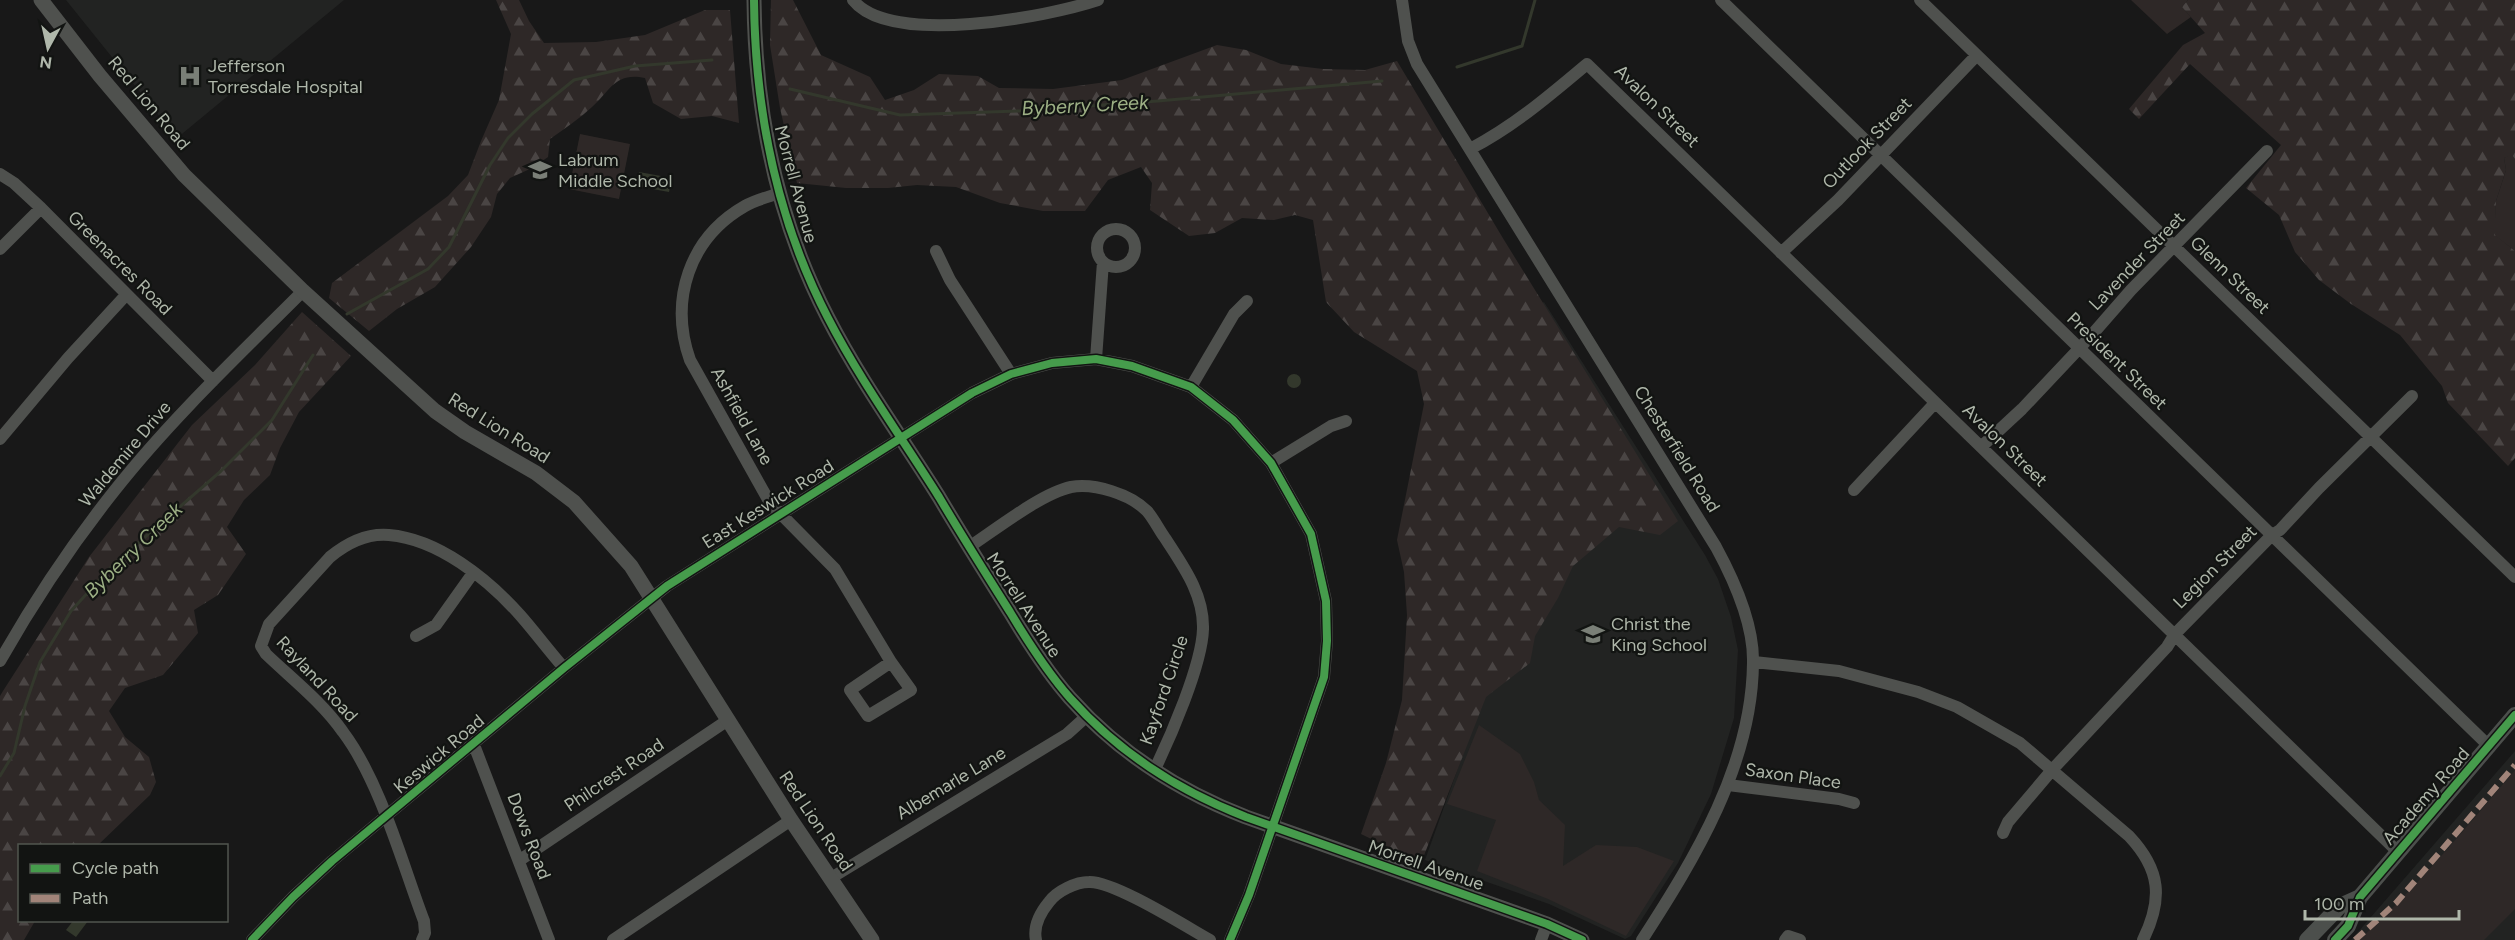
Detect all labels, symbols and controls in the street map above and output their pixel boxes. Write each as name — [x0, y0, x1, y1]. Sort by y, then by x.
north arrow — [18, 18, 78, 78]
street label: Red Lion Road — [103, 51, 195, 155]
text: N — [39, 52, 53, 73]
place label: Jefferson Torresdale Hospital — [208, 55, 363, 98]
street label: Avalon Street — [1610, 60, 1704, 152]
hospital icon: Jefferson Torresdale Hospital — [177, 63, 203, 89]
water label: Byberry Creek — [1021, 90, 1150, 120]
street label: Outlook Street — [1818, 92, 1916, 194]
street label: Morrell Avenue — [770, 123, 822, 245]
place label: Labrum Middle School — [558, 149, 672, 192]
school or university icon: Labrum Middle School — [527, 157, 553, 183]
street label: Greenacres Road — [63, 206, 177, 320]
street label: Lavender Street — [2084, 207, 2190, 315]
street label: Glenn Street — [2186, 232, 2275, 319]
street label: President Street — [2062, 308, 2172, 415]
street label: Ashfield Lane — [706, 363, 778, 469]
street label: Chesterfield Road — [1629, 382, 1725, 516]
street label: Red Lion Road — [444, 388, 554, 468]
street label: Waldemire Drive — [74, 396, 176, 511]
street label: Avalon Street — [1958, 399, 2052, 491]
street label: East Keswick Road — [698, 455, 838, 553]
water label: Byberry Creek — [79, 496, 188, 603]
street label: Legion Street — [2169, 520, 2262, 613]
street label: Morrell Avenue — [982, 548, 1066, 662]
place label: Christ the King School — [1611, 613, 1707, 656]
school or university icon: Christ the King School — [1580, 621, 1606, 647]
street label: Rayland Road — [272, 631, 362, 727]
street label: Kayford Circle — [1135, 632, 1193, 748]
street label: Keswick Road — [389, 710, 489, 798]
street label: Philcrest Road — [560, 734, 668, 816]
street label: Albemarle Lane — [892, 742, 1010, 824]
street label: Academy Road — [2378, 743, 2474, 849]
street label: Saxon Place — [1744, 758, 1843, 794]
street label: Red Lion Road — [774, 767, 858, 875]
street label: Dows Road — [502, 790, 556, 882]
street label: Morrell Avenue — [1365, 835, 1487, 895]
legend — [18, 844, 228, 922]
text: Cycle path — [72, 857, 159, 879]
scale bar — [2305, 883, 2460, 921]
text: Path — [72, 887, 108, 909]
text: 100 m — [2314, 893, 2364, 915]

